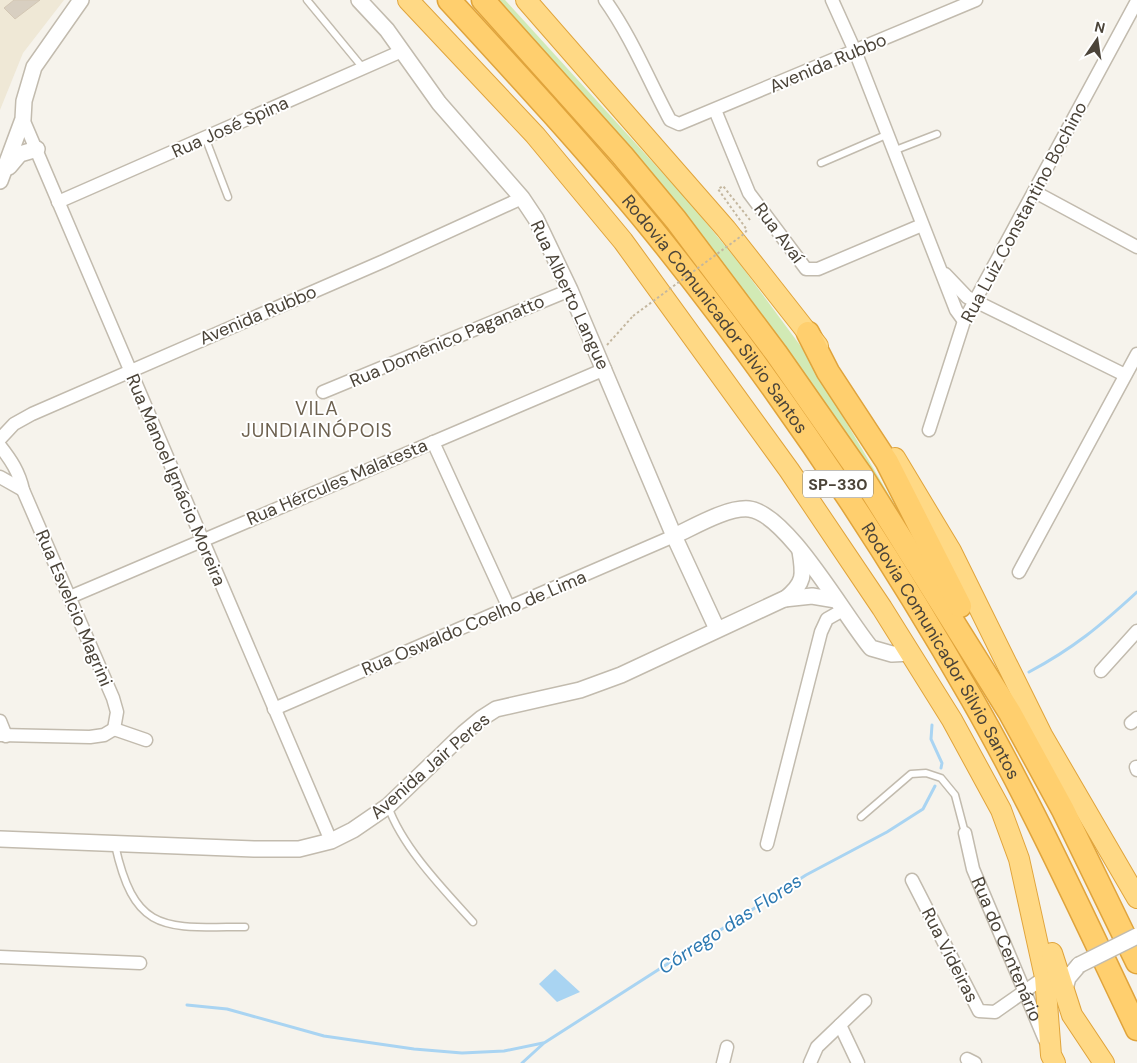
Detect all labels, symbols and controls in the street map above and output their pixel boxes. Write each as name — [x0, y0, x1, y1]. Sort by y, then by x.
north arrow — [1072, 15, 1122, 65]
text: N — [1093, 17, 1107, 37]
street label: Avenida Rubbo — [766, 28, 890, 98]
street label: Rua José Spina — [168, 91, 292, 163]
street label: Rua Luiz Constantino Bochino — [955, 97, 1093, 327]
street label: Rodovia Comunicador Silvio Santos — [616, 190, 813, 438]
street label: Rua Avaí — [749, 198, 809, 268]
street label: Rua Alberto Langue — [525, 216, 615, 374]
street label: Avenida Rubbo — [196, 280, 320, 350]
street label: Rua Domênico Paganatto — [346, 289, 548, 393]
street label: Rua Manoel Ignácio Moreira — [120, 370, 232, 590]
district label: VILA JUNDIAINÓPOIS — [241, 396, 393, 443]
street label: Rua Hércules Malatesta — [243, 433, 431, 531]
road number: SP-330 — [803, 470, 873, 498]
street label: Rodovia Comunicador Silvio Santos — [856, 518, 1026, 784]
street label: Rua Esvelcio Magrini — [30, 526, 118, 690]
street label: Rua Oswaldo Coelho de Lima — [358, 565, 590, 681]
street label: Avenida Jair Peres — [365, 707, 495, 825]
water label: Córrego das Flores — [653, 868, 807, 980]
street label: Rua do Centenário — [966, 873, 1048, 1025]
street label: Rua Videiras — [916, 904, 984, 1006]

